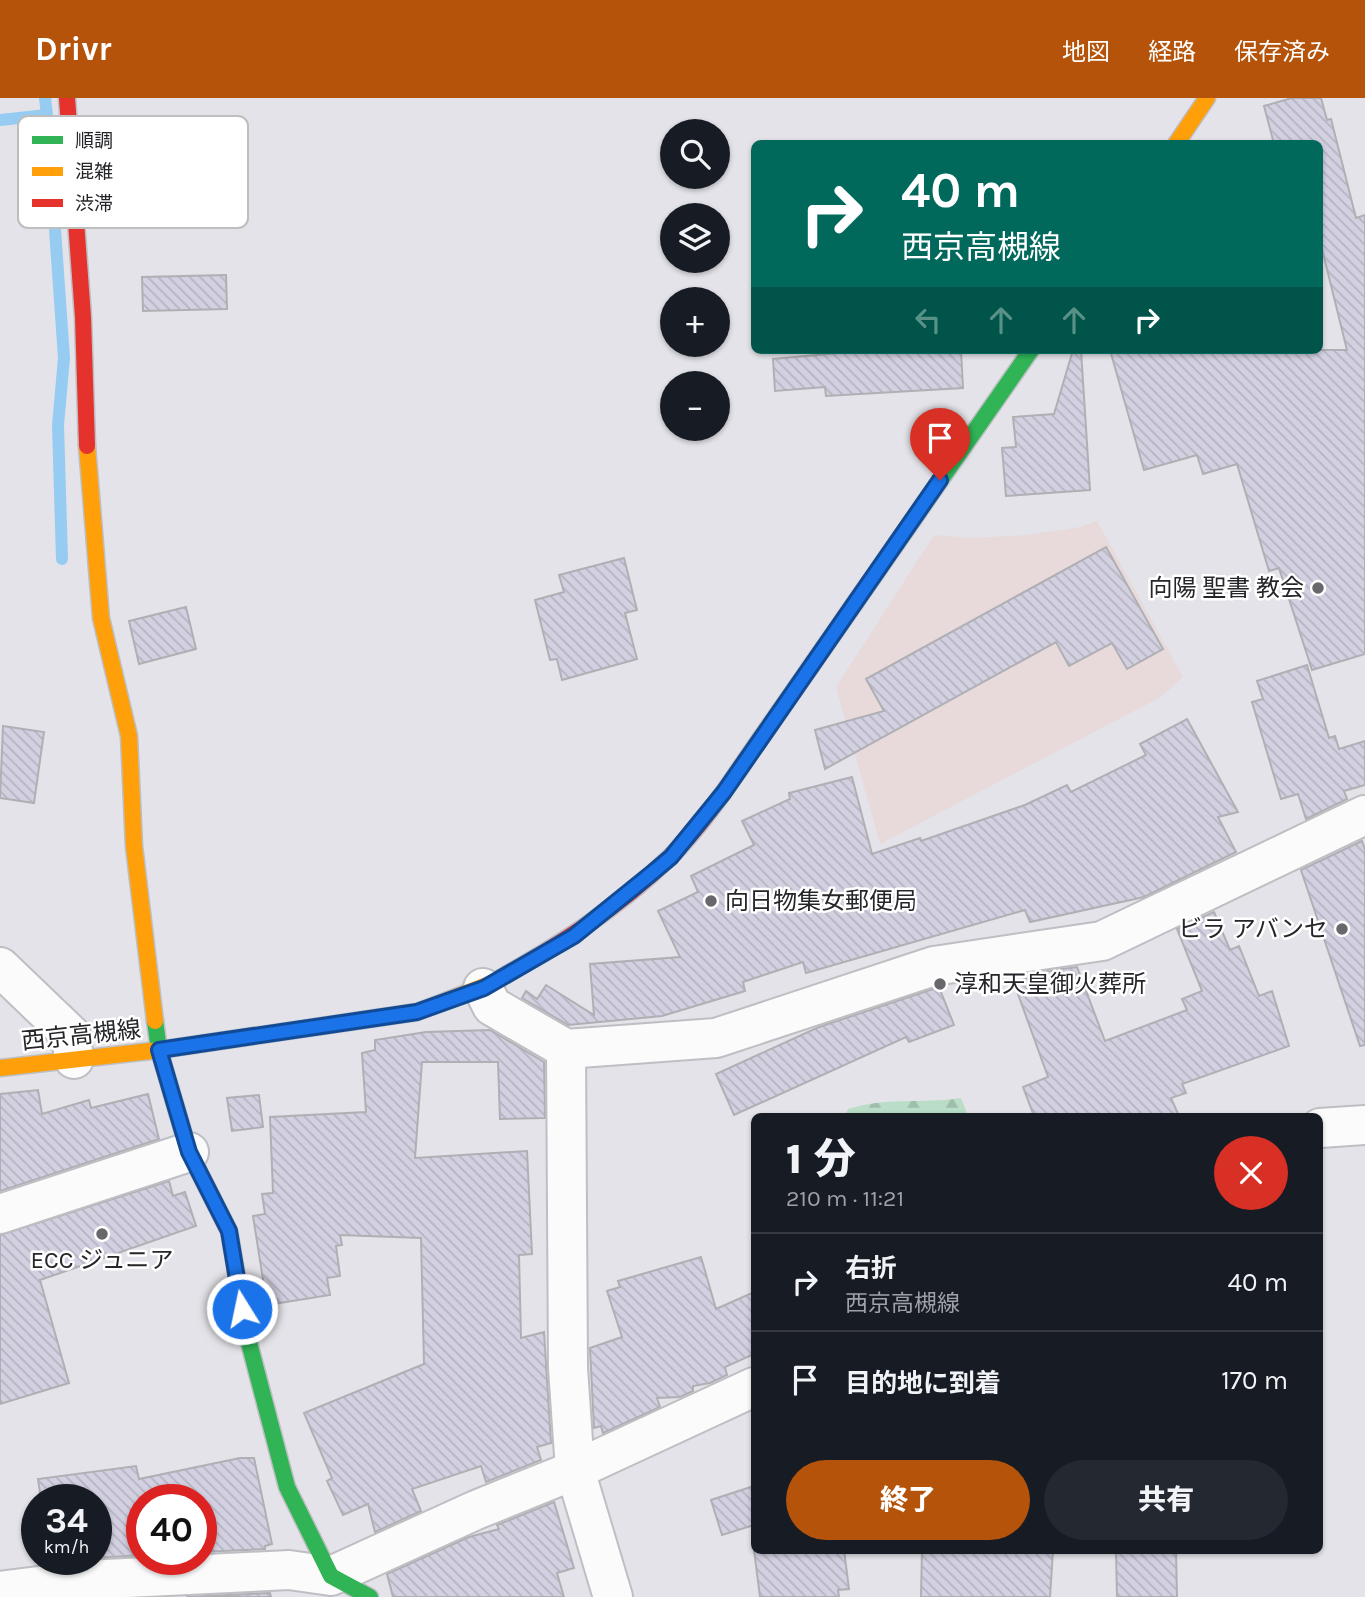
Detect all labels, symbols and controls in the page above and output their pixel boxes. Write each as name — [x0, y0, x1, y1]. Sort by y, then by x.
text: Drivr — [35, 30, 112, 68]
text: 地図 — [1062, 38, 1110, 66]
text: 経路 — [1148, 38, 1196, 66]
text: 保存済み — [1234, 38, 1330, 66]
legend — [18, 116, 248, 228]
map controls — [660, 119, 730, 441]
button: search — [660, 119, 730, 189]
text: 順調 — [75, 130, 113, 152]
text: 混雑 — [75, 161, 113, 183]
text: 40 m — [901, 162, 1020, 219]
icon: right — [786, 168, 877, 259]
text: 渋滞 — [75, 193, 113, 215]
button: layers — [660, 203, 730, 273]
text: 西京高槻線 — [901, 229, 1061, 266]
button: + — [660, 287, 730, 357]
icon: left — [909, 301, 947, 339]
icon: ahead — [982, 301, 1020, 339]
icon: ahead — [1055, 301, 1093, 339]
icon: right — [1128, 301, 1166, 339]
button: − — [660, 371, 730, 441]
pin — [910, 408, 970, 480]
icon: arrive — [921, 419, 959, 457]
place label: 向陽 聖書 教会 — [1149, 574, 1304, 602]
marker: 向陽 聖書 教会 — [1310, 580, 1326, 596]
place label: 向日物集女郵便局 — [725, 887, 917, 915]
marker: 向日物集女郵便局 — [703, 893, 719, 909]
place label: ビラ アバンセ — [1178, 915, 1328, 943]
marker: ビラ アバンセ — [1334, 921, 1350, 937]
place label: 淳和天皇御火葬所 — [954, 970, 1146, 998]
marker: 淳和天皇御火葬所 — [932, 976, 948, 992]
street label: 西京高槻線 — [20, 1015, 142, 1055]
text: 1 分 — [786, 1134, 855, 1184]
button: close — [1214, 1136, 1288, 1210]
text: 210 m · 11:21 — [786, 1185, 904, 1212]
marker: ECC ジュニア — [94, 1226, 110, 1242]
place label: ECC ジュニア — [31, 1246, 173, 1274]
text: 右折 — [845, 1253, 897, 1284]
icon: right — [786, 1263, 824, 1301]
text: 40 m — [1228, 1267, 1288, 1298]
position arrow — [205, 1272, 279, 1346]
text: 西京高槻線 — [845, 1290, 960, 1317]
icon: arrive — [786, 1361, 824, 1399]
text: 170 m — [1221, 1365, 1288, 1396]
text: 目的地に到着 — [845, 1368, 1001, 1399]
button: 終了 — [786, 1460, 1030, 1540]
button: 共有 — [1044, 1460, 1288, 1540]
speed limit sign: 40 — [126, 1484, 217, 1575]
text: 34 — [45, 1500, 88, 1541]
text: km/h — [44, 1536, 89, 1558]

